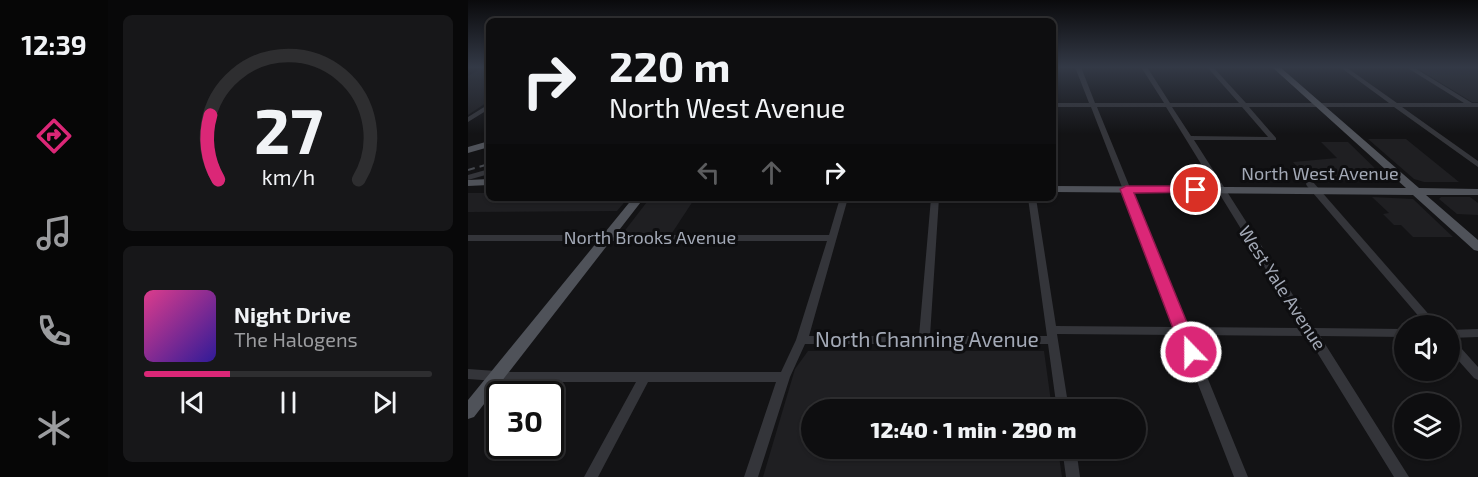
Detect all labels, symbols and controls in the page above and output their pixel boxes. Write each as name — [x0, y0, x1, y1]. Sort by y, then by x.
text: 12:39 — [21, 28, 87, 60]
text: 220 m — [609, 40, 730, 90]
icon: right — [510, 42, 588, 120]
text: North West Avenue — [609, 91, 845, 123]
text: 27 — [253, 92, 323, 167]
icon: directions — [33, 115, 75, 157]
icon: left — [692, 156, 725, 189]
icon: ahead — [755, 156, 788, 189]
icon: right — [818, 156, 851, 189]
street label: North West Avenue — [1241, 162, 1399, 184]
text: km/h — [261, 164, 315, 189]
pin — [1170, 164, 1221, 215]
icon: arrive — [1179, 173, 1212, 206]
icon: music — [33, 212, 75, 254]
street label: West Yale Avenue — [1234, 221, 1331, 354]
street label: North Brooks Avenue — [564, 226, 736, 248]
text: Night Drive — [234, 301, 351, 327]
icon: phone — [33, 310, 75, 352]
map controls — [1394, 315, 1460, 459]
button: sound — [1394, 315, 1460, 381]
position arrow — [1159, 320, 1223, 384]
street label: North Channing Avenue — [815, 326, 1039, 351]
text: The Halogens — [234, 327, 358, 351]
speed limit sign: 30 — [486, 381, 564, 459]
icon: previous — [176, 386, 209, 419]
icon: pause — [272, 386, 305, 419]
icon: next — [368, 386, 401, 419]
button: layers — [1394, 393, 1460, 459]
icon: climate — [33, 407, 75, 449]
text: 12:40 · 1 min · 290 m — [871, 416, 1076, 442]

